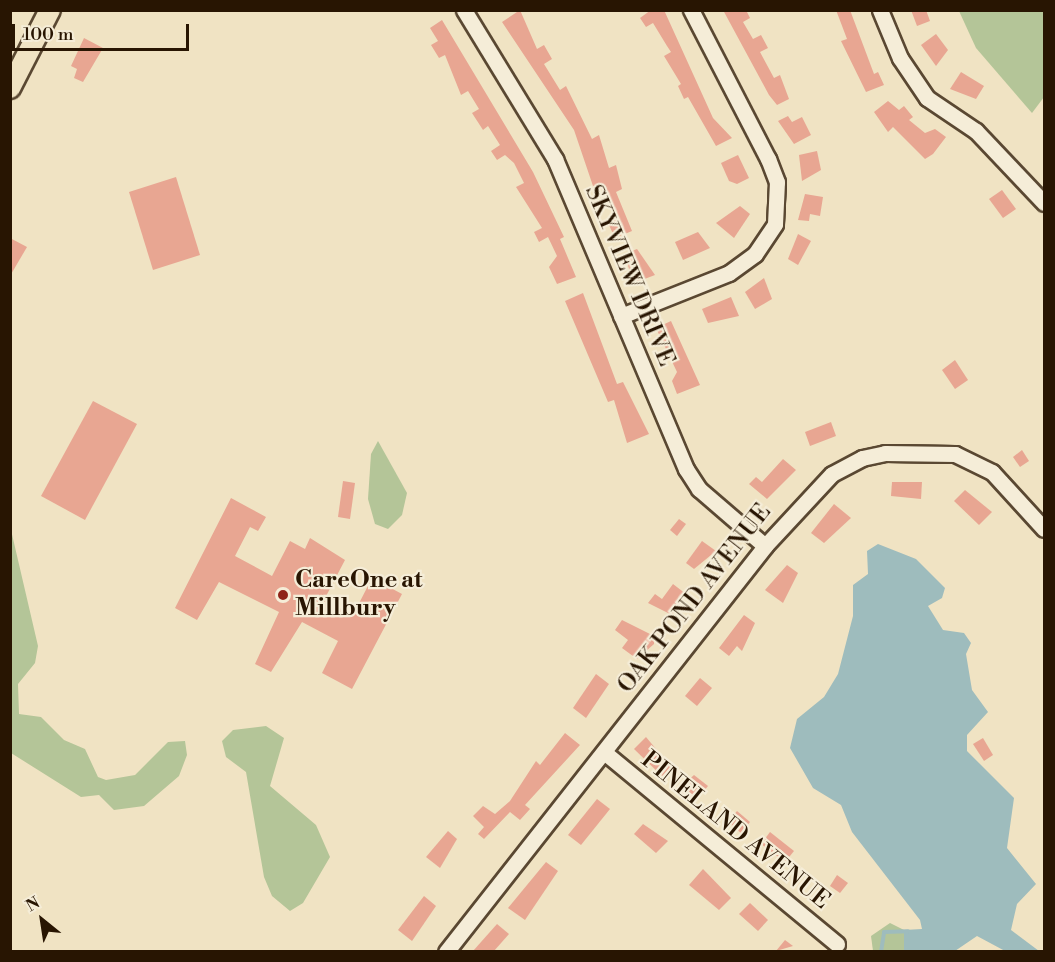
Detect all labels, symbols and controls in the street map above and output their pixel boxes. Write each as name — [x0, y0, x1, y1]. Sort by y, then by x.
scale bar — [15, 12, 192, 50]
text: 100 m — [23, 23, 74, 46]
street label: SKYVIEW DRIVE — [578, 181, 680, 371]
street label: OAK POND AVENUE — [612, 499, 778, 699]
place label: CareOne at Millbury — [295, 567, 423, 623]
marker: CareOne at Millbury — [276, 588, 290, 602]
street label: PINELAND AVENUE — [635, 746, 835, 916]
north arrow — [12, 890, 72, 950]
text: N — [23, 893, 43, 916]

